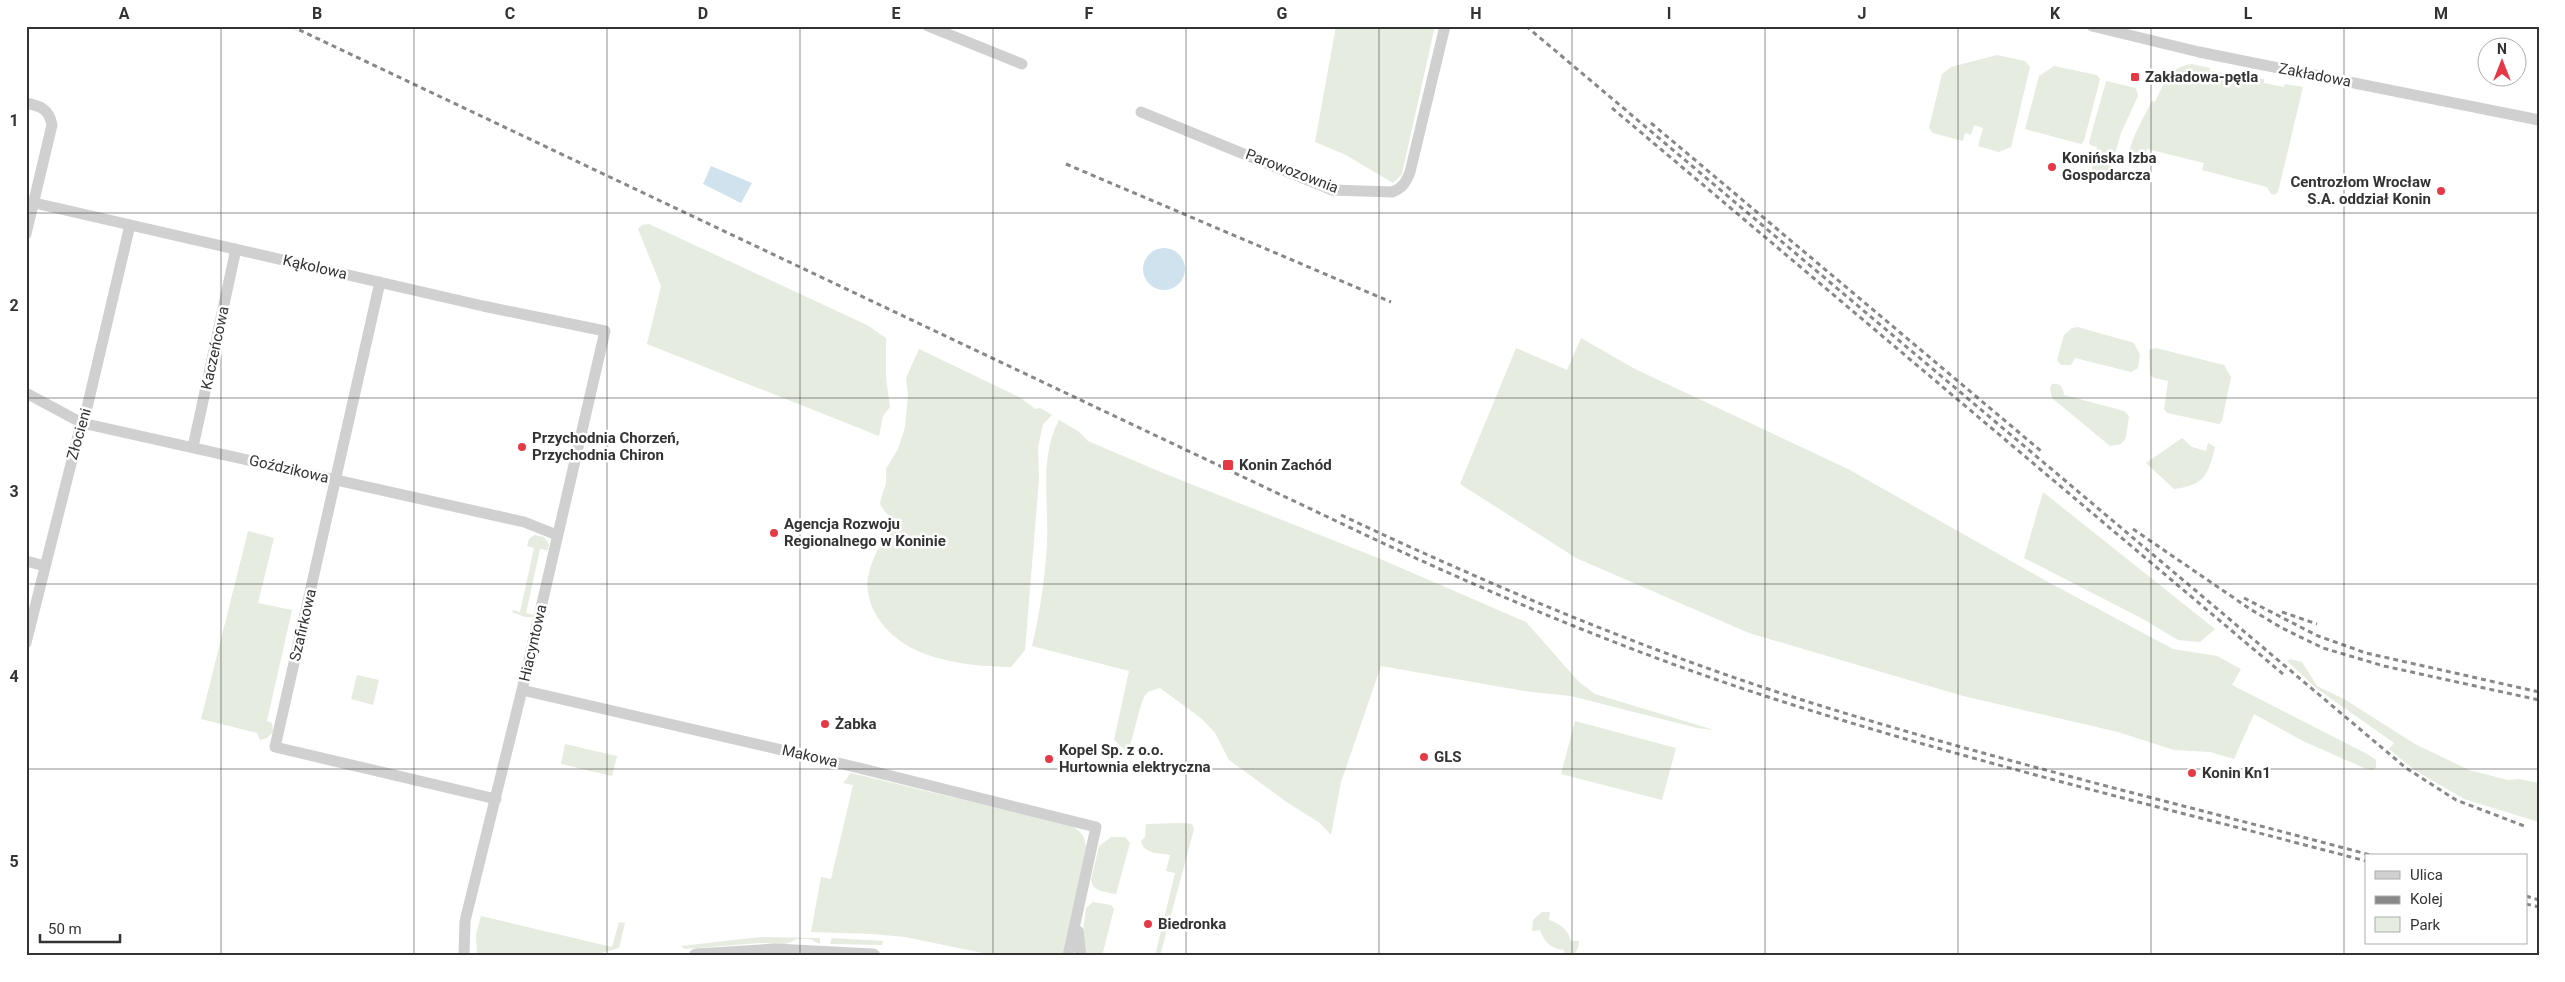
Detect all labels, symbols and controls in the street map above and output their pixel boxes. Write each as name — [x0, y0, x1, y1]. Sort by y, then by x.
text: A — [119, 4, 130, 23]
text: B — [312, 4, 322, 23]
text: C — [505, 4, 515, 23]
text: D — [698, 4, 708, 23]
text: E — [892, 4, 901, 23]
text: F — [1085, 4, 1094, 23]
text: G — [1277, 4, 1288, 23]
text: H — [1470, 4, 1482, 23]
text: I — [1667, 4, 1671, 23]
text: J — [1858, 4, 1866, 23]
text: K — [2050, 4, 2061, 23]
text: L — [2244, 4, 2253, 23]
text: M — [2434, 4, 2448, 23]
north arrow — [2478, 38, 2528, 88]
text: N — [2497, 41, 2507, 57]
street label: Zakładowa — [2277, 59, 2353, 91]
place label: Zakładowa-pętla — [2145, 68, 2258, 86]
marker: Zakładowa-pętla — [2129, 71, 2141, 83]
text: 1 — [9, 111, 19, 130]
street label: Parowozownia — [1243, 145, 1341, 197]
place label: Konińska Izba Gospodarcza — [2062, 149, 2157, 184]
marker: Konińska Izba Gospodarcza — [2046, 161, 2058, 173]
place label: Centrozłom Wrocław S.A. oddział Konin — [2290, 173, 2431, 208]
marker: Centrozłom Wrocław S.A. oddział Konin — [2435, 185, 2447, 197]
street label: Kąkolowa — [281, 251, 349, 283]
text: 2 — [9, 296, 19, 315]
street label: Kaczeńcowa — [197, 305, 233, 391]
street label: Złocieni — [63, 406, 95, 462]
place label: Przychodnia Chorzeń, Przychodnia Chiron — [532, 429, 679, 464]
marker: Przychodnia Chorzeń, Przychodnia Chiron — [516, 441, 528, 453]
street label: Goździkowa — [247, 451, 331, 487]
place label: Konin Zachód — [1239, 456, 1332, 474]
marker: Konin Zachód — [1221, 458, 1235, 472]
text: 3 — [9, 482, 19, 501]
place label: Agencja Rozwoju Regionalnego w Koninie — [784, 515, 946, 550]
marker: Agencja Rozwoju Regionalnego w Koninie — [768, 527, 780, 539]
street label: Szafirkowa — [286, 587, 320, 663]
street label: Hiacyntowa — [515, 603, 551, 683]
text: 4 — [9, 667, 19, 686]
place label: Żabka — [835, 715, 877, 733]
marker: Żabka — [819, 718, 831, 730]
street label: Makowa — [780, 741, 840, 771]
place label: Kopel Sp. z o.o. Hurtownia elektryczna — [1059, 741, 1211, 776]
place label: GLS — [1434, 748, 1462, 766]
marker: GLS — [1418, 751, 1430, 763]
marker: Kopel Sp. z o.o. Hurtownia elektryczna — [1043, 753, 1055, 765]
place label: Konin Kn1 — [2202, 764, 2271, 782]
marker: Konin Kn1 — [2186, 767, 2198, 779]
text: 5 — [9, 852, 19, 871]
legend — [2365, 854, 2528, 944]
text: Ulica — [2410, 866, 2443, 884]
text: Kolej — [2410, 890, 2443, 908]
scale bar — [40, 912, 120, 944]
place label: Biedronka — [1158, 915, 1226, 933]
text: Park — [2410, 916, 2441, 934]
marker: Biedronka — [1142, 918, 1154, 930]
text: 50 m — [48, 920, 82, 938]

